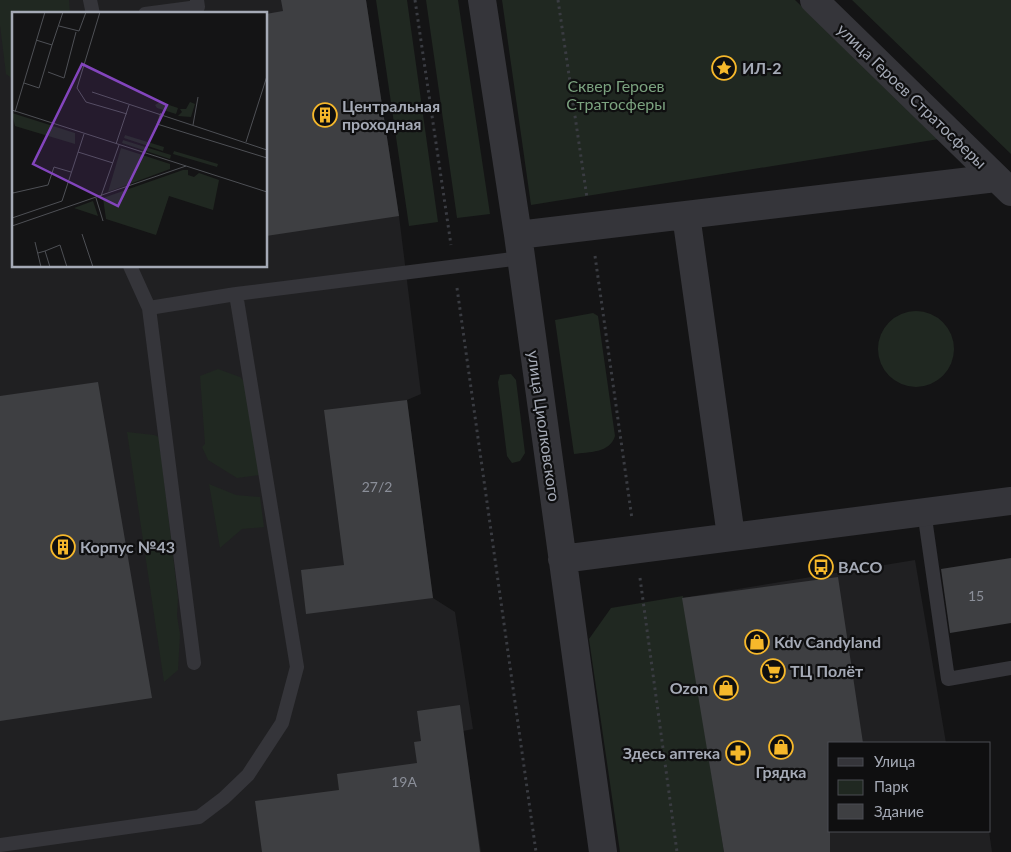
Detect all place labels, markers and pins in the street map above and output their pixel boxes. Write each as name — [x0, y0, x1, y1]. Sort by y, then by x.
place icon: ИЛ-2 — [711, 55, 737, 81]
place label: ИЛ-2 — [742, 58, 781, 77]
place label: Центральная проходная — [342, 96, 440, 133]
building icon: Центральная проходная — [312, 102, 338, 128]
building icon: Корпус №43 — [50, 534, 76, 560]
place label: Корпус №43 — [80, 537, 175, 556]
bus stop icon: ВАСО — [808, 554, 834, 580]
place label: ВАСО — [838, 557, 882, 576]
shop icon: Kdv Candyland — [744, 629, 770, 655]
place label: Kdv Candyland — [774, 632, 881, 651]
supermarket icon: ТЦ Полёт — [760, 658, 786, 684]
place label: ТЦ Полёт — [790, 661, 864, 680]
shop icon: Ozon — [713, 675, 739, 701]
place label: Ozon — [670, 678, 708, 697]
shop icon: Грядка — [768, 734, 794, 760]
pharmacy icon: Здесь аптека — [725, 740, 751, 766]
place label: Здесь аптека — [623, 743, 720, 762]
place label: Грядка — [756, 762, 806, 781]

